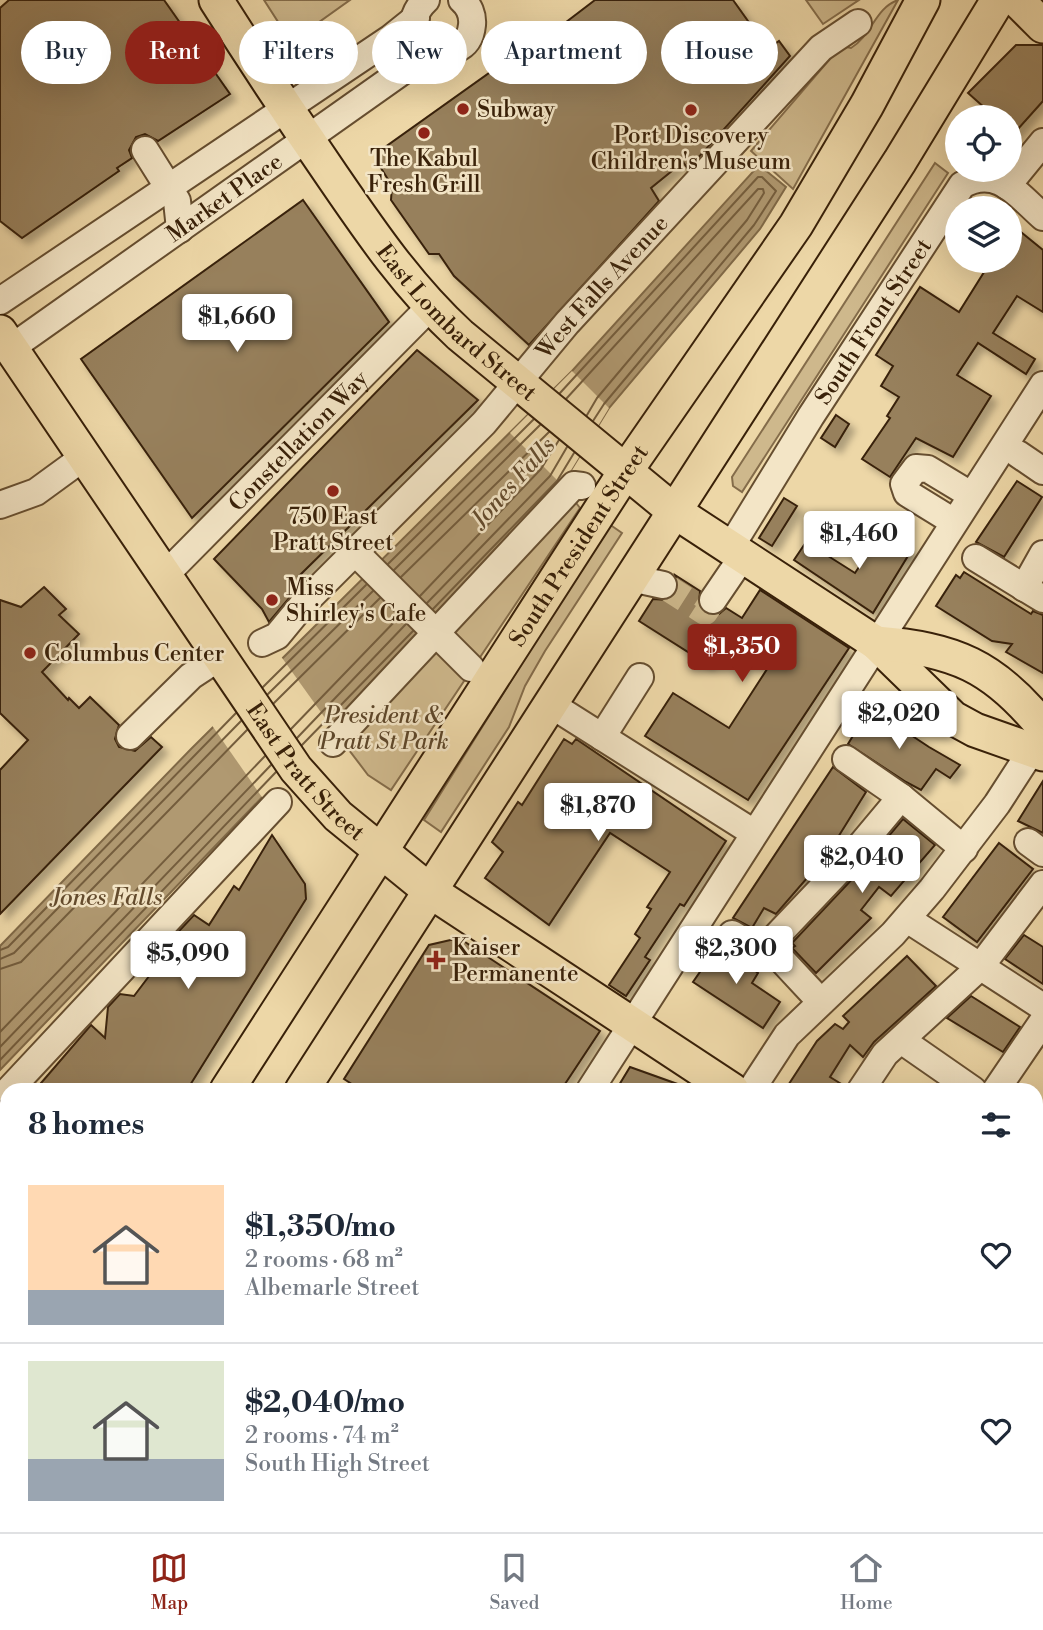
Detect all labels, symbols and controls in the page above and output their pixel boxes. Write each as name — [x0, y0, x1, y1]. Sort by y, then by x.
chip: Buy — [21, 21, 111, 84]
chip: Rent — [125, 21, 225, 84]
chip: Filters — [239, 21, 358, 84]
chip: New — [372, 21, 467, 84]
chip: Apartment — [481, 21, 647, 84]
chip: House — [661, 21, 778, 84]
place label: Subway — [477, 96, 556, 124]
marker: Subway — [455, 101, 471, 117]
marker: Port Discovery Children's Museum — [683, 102, 699, 118]
map controls — [945, 105, 1022, 273]
button: locate — [945, 105, 1022, 182]
place label: Port Discovery Children's Museum — [591, 122, 791, 176]
marker: The Kabul Fresh Grill — [416, 125, 432, 141]
place label: The Kabul Fresh Grill — [367, 145, 481, 199]
street label: Market Place — [161, 148, 288, 249]
button: layers — [945, 196, 1022, 273]
street label: West Falls Avenue — [530, 210, 675, 365]
street label: South Front Street — [809, 234, 938, 410]
street label: East Lombard Street — [370, 239, 542, 407]
pin: $1,660 — [180, 294, 294, 354]
text: $1,660 — [198, 303, 276, 331]
street label: Constellation Way — [223, 364, 375, 518]
water label: Jones Falls — [463, 431, 562, 536]
street label: South President Street — [503, 440, 655, 652]
marker: 750 East Pratt Street — [325, 483, 341, 499]
place label: 750 East Pratt Street — [273, 503, 393, 557]
pin: $1,460 — [802, 512, 916, 571]
text: $1,460 — [820, 520, 898, 548]
place label: Miss Shirley's Cafe — [286, 574, 426, 628]
marker: Miss Shirley's Cafe — [264, 592, 280, 608]
pin: $1,350 — [685, 624, 799, 684]
text: $1,350 — [704, 633, 780, 661]
place label: Columbus Center — [44, 640, 225, 668]
marker: Columbus Center — [22, 645, 38, 661]
pin: $2,020 — [842, 692, 956, 751]
street label: East Pratt Street — [240, 697, 370, 847]
text: $2,020 — [858, 700, 940, 728]
park label: President & Pratt St Park — [318, 702, 449, 756]
pin: $1,870 — [541, 784, 655, 843]
text: $1,870 — [560, 792, 636, 820]
pin: $2,040 — [805, 836, 919, 895]
text: $2,040 — [820, 844, 904, 872]
water label: Jones Falls — [48, 883, 163, 913]
pin: $2,300 — [679, 926, 793, 986]
pin: $5,090 — [131, 932, 245, 991]
place label: Kaiser Permanente — [452, 934, 579, 988]
text: $2,300 — [695, 935, 777, 963]
text: $5,090 — [147, 940, 229, 968]
marker: Kaiser Permanente — [426, 950, 446, 970]
text: 8 homes — [28, 1106, 144, 1144]
icon: filters — [977, 1106, 1015, 1144]
text: $1,350/mo — [245, 1208, 396, 1246]
icon: home — [84, 1213, 168, 1297]
icon: heart — [977, 1236, 1015, 1274]
text: 2 rooms · 68 m² — [245, 1246, 403, 1274]
text: Albemarle Street — [245, 1274, 419, 1302]
text: $2,040/mo — [245, 1384, 405, 1422]
icon: home — [84, 1389, 168, 1473]
icon: heart — [977, 1412, 1015, 1450]
text: 2 rooms · 74 m² — [245, 1422, 399, 1450]
text: South High Street — [245, 1450, 430, 1478]
tab: Map — [150, 1549, 188, 1615]
tab: Saved — [489, 1549, 539, 1615]
tab: Home — [840, 1549, 892, 1615]

